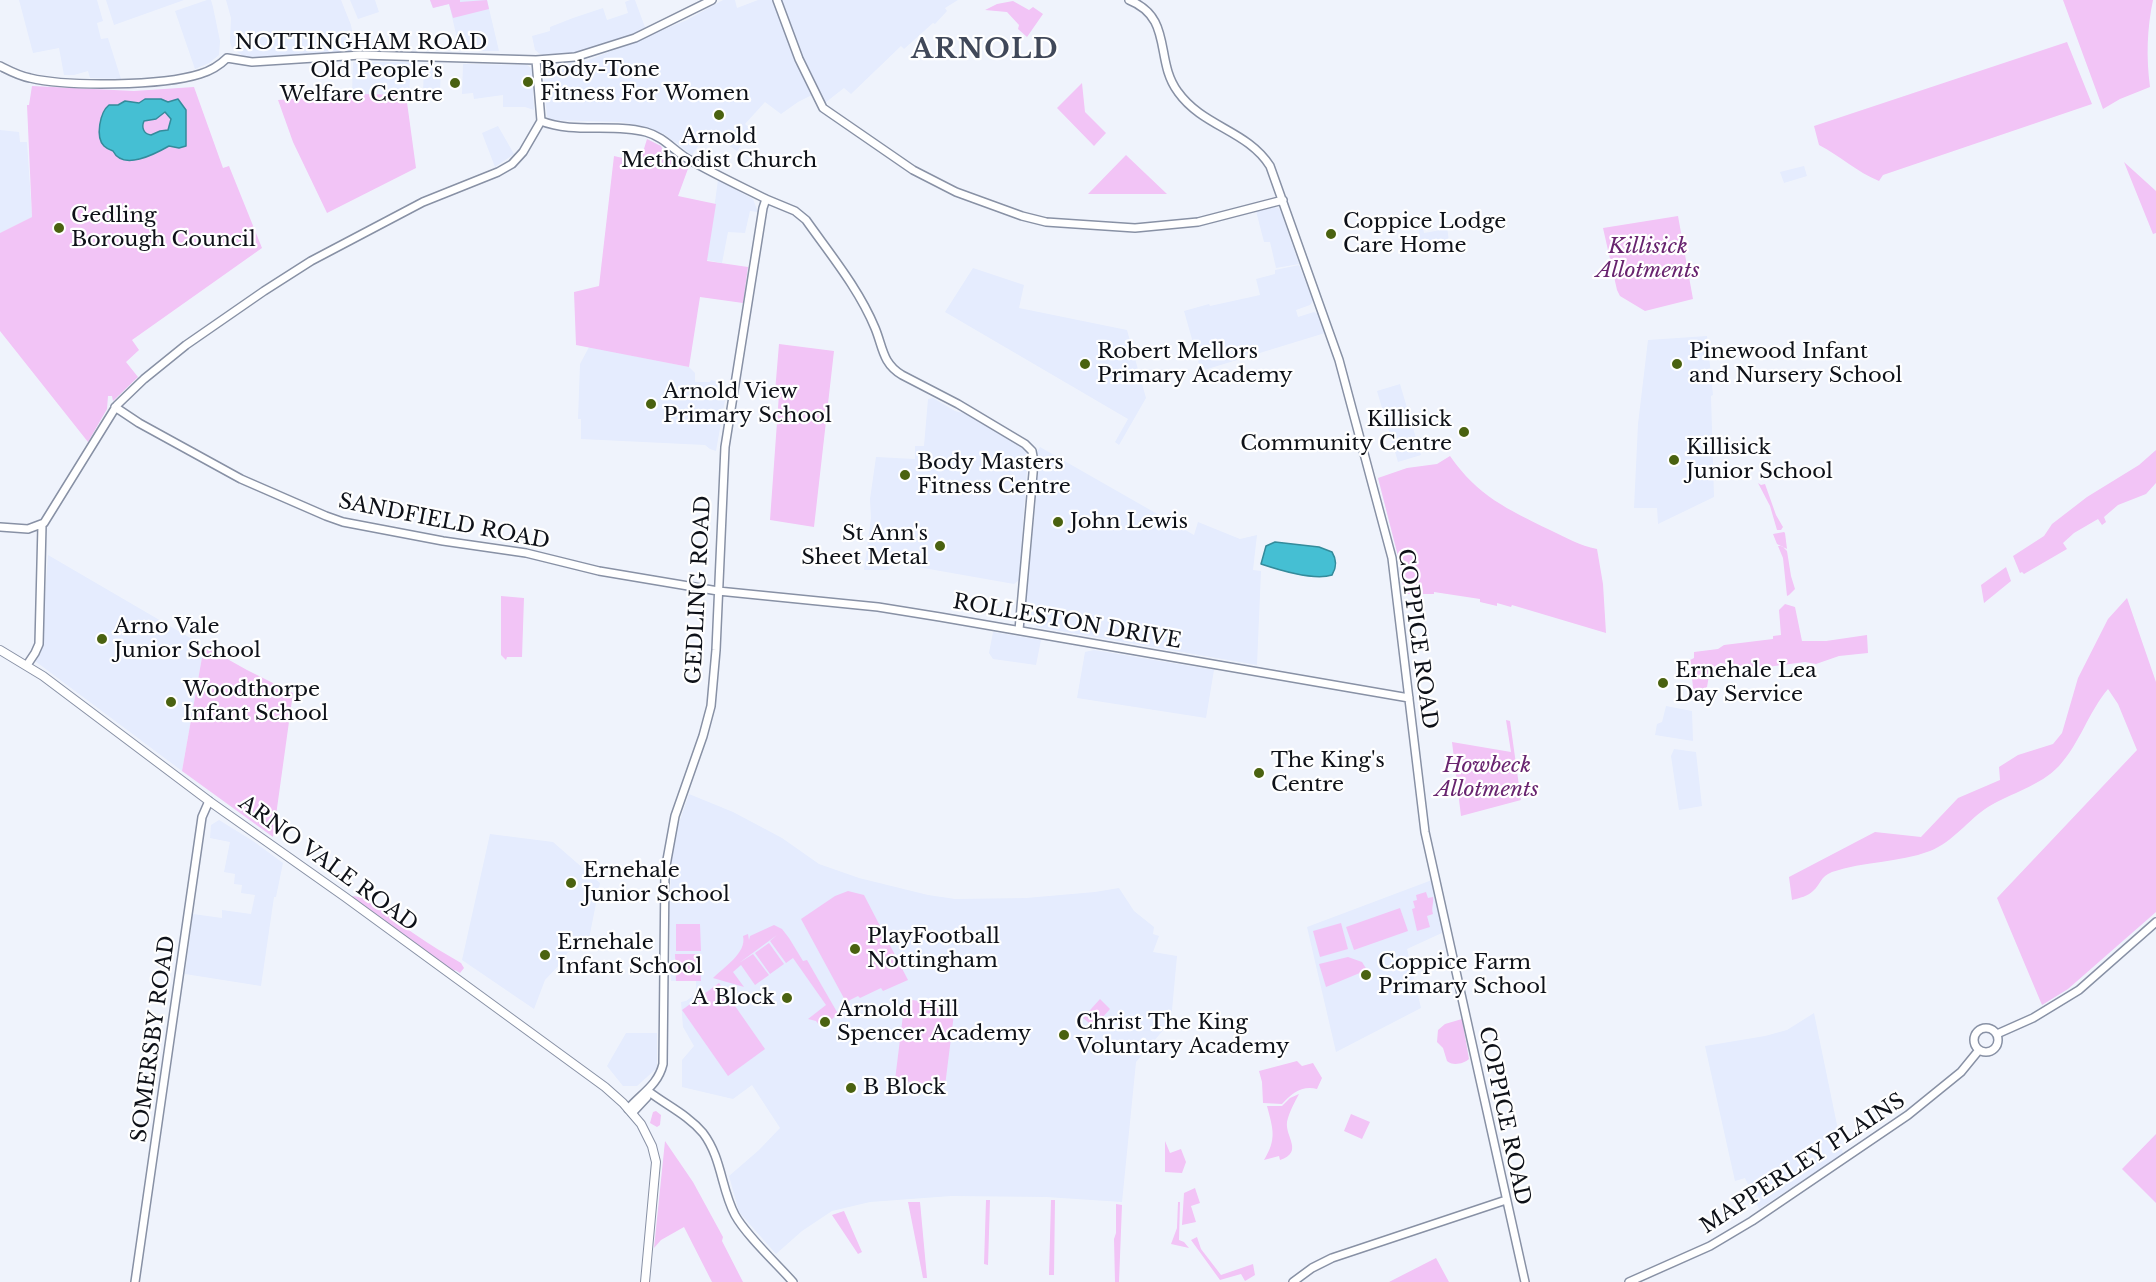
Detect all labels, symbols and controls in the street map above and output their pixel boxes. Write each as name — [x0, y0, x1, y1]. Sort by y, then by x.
street label: NOTTINGHAM ROAD — [235, 30, 487, 56]
district label: ARNOLD — [911, 34, 1059, 66]
place label: Body-Tone Fitness For Women — [540, 57, 750, 107]
place label: Old People's Welfare Centre — [280, 58, 443, 108]
marker: Body-Tone Fitness For Women — [521, 75, 535, 89]
marker: Old People's Welfare Centre — [448, 76, 462, 90]
marker: Arnold Methodist Church — [712, 108, 726, 122]
place label: Arnold Methodist Church — [621, 124, 817, 174]
place label: Gedling Borough Council — [71, 203, 256, 253]
place label: Coppice Lodge Care Home — [1343, 209, 1506, 259]
marker: Gedling Borough Council — [52, 221, 66, 235]
marker: Coppice Lodge Care Home — [1324, 227, 1338, 241]
park label: Killisick Allotments — [1596, 234, 1700, 284]
place label: Robert Mellors Primary Academy — [1097, 339, 1293, 389]
place label: Pinewood Infant and Nursery School — [1689, 339, 1902, 389]
marker: Robert Mellors Primary Academy — [1078, 357, 1092, 371]
marker: Pinewood Infant and Nursery School — [1670, 357, 1684, 371]
place label: Arnold View Primary School — [663, 379, 832, 429]
marker: Arnold View Primary School — [644, 397, 658, 411]
place label: Killisick Community Centre — [1240, 407, 1452, 457]
marker: Killisick Community Centre — [1457, 425, 1471, 439]
place label: Killisick Junior School — [1686, 435, 1833, 485]
place label: Body Masters Fitness Centre — [917, 450, 1071, 500]
marker: Killisick Junior School — [1667, 453, 1681, 467]
marker: Body Masters Fitness Centre — [898, 468, 912, 482]
street label: SANDFIELD ROAD — [336, 489, 552, 555]
street label: GEDLING ROAD — [681, 495, 717, 685]
place label: John Lewis — [1070, 509, 1188, 535]
marker: John Lewis — [1051, 515, 1065, 529]
place label: St Ann's Sheet Metal — [801, 521, 928, 571]
marker: St Ann's Sheet Metal — [933, 539, 947, 553]
street label: COPPICE ROAD — [1392, 547, 1442, 731]
street label: ROLLESTON DRIVE — [951, 589, 1183, 655]
place label: Arno Vale Junior School — [114, 614, 261, 664]
marker: Arno Vale Junior School — [95, 632, 109, 646]
place label: Ernehale Lea Day Service — [1675, 658, 1817, 708]
marker: Ernehale Lea Day Service — [1656, 676, 1670, 690]
place label: Woodthorpe Infant School — [183, 677, 328, 727]
marker: Woodthorpe Infant School — [164, 695, 178, 709]
place label: The King's Centre — [1271, 748, 1385, 798]
park label: Howbeck Allotments — [1435, 753, 1539, 803]
marker: The King's Centre — [1252, 766, 1266, 780]
street label: ARNO VALE ROAD — [234, 791, 422, 937]
place label: Ernehale Junior School — [583, 858, 730, 908]
marker: Ernehale Junior School — [564, 876, 578, 890]
place label: PlayFootball Nottingham — [867, 924, 1000, 974]
place label: Ernehale Infant School — [557, 930, 702, 980]
street label: SOMERSBY ROAD — [127, 934, 181, 1144]
marker: PlayFootball Nottingham — [848, 942, 862, 956]
marker: Ernehale Infant School — [538, 948, 552, 962]
place label: Coppice Farm Primary School — [1378, 950, 1547, 1000]
marker: Coppice Farm Primary School — [1359, 968, 1373, 982]
place label: A Block — [692, 985, 775, 1011]
marker: A Block — [780, 991, 794, 1005]
place label: Arnold Hill Spencer Academy — [837, 997, 1031, 1047]
place label: Christ The King Voluntary Academy — [1076, 1010, 1289, 1060]
marker: Arnold Hill Spencer Academy — [818, 1015, 832, 1029]
street label: COPPICE ROAD — [1473, 1024, 1535, 1208]
marker: Christ The King Voluntary Academy — [1057, 1028, 1071, 1042]
place label: B Block — [863, 1075, 946, 1101]
marker: B Block — [844, 1081, 858, 1095]
street label: MAPPERLEY PLAINS — [1696, 1088, 1910, 1240]

